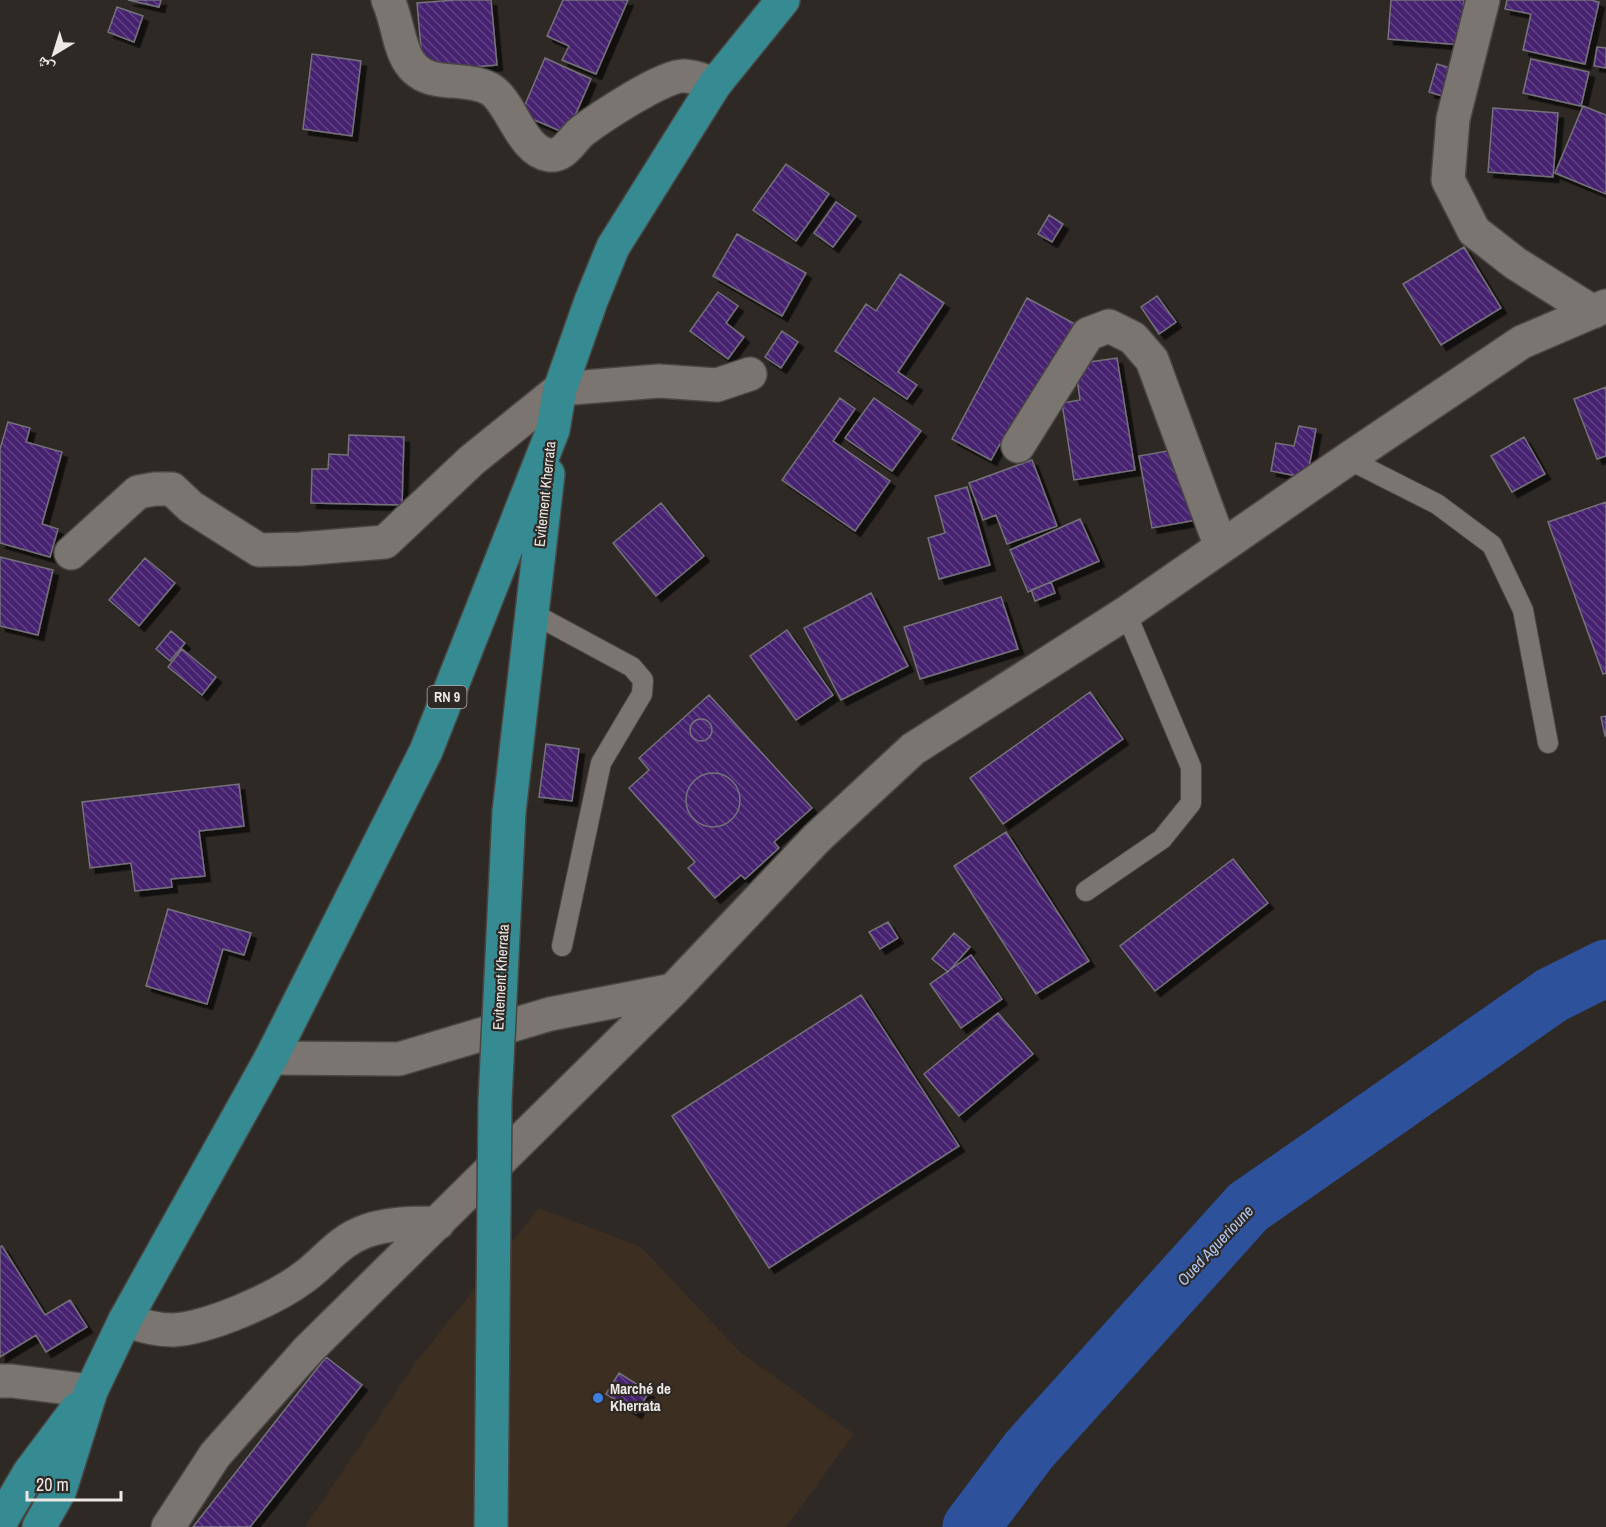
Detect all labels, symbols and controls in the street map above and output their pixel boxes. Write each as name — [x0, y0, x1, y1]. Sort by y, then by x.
north arrow — [24, 24, 84, 84]
text: ش — [31, 52, 58, 80]
street label: Evitement Kherrata — [529, 440, 561, 548]
road number: RN 9 — [428, 686, 466, 708]
street label: Evitement Kherrata — [487, 923, 514, 1030]
water label: Oued Aguerioune — [1172, 1200, 1258, 1290]
place label: Marché de Kherrata — [610, 1378, 671, 1416]
marker: Marché de Kherrata — [591, 1391, 605, 1405]
scale bar — [27, 1464, 122, 1502]
text: 20 m — [36, 1472, 69, 1497]

